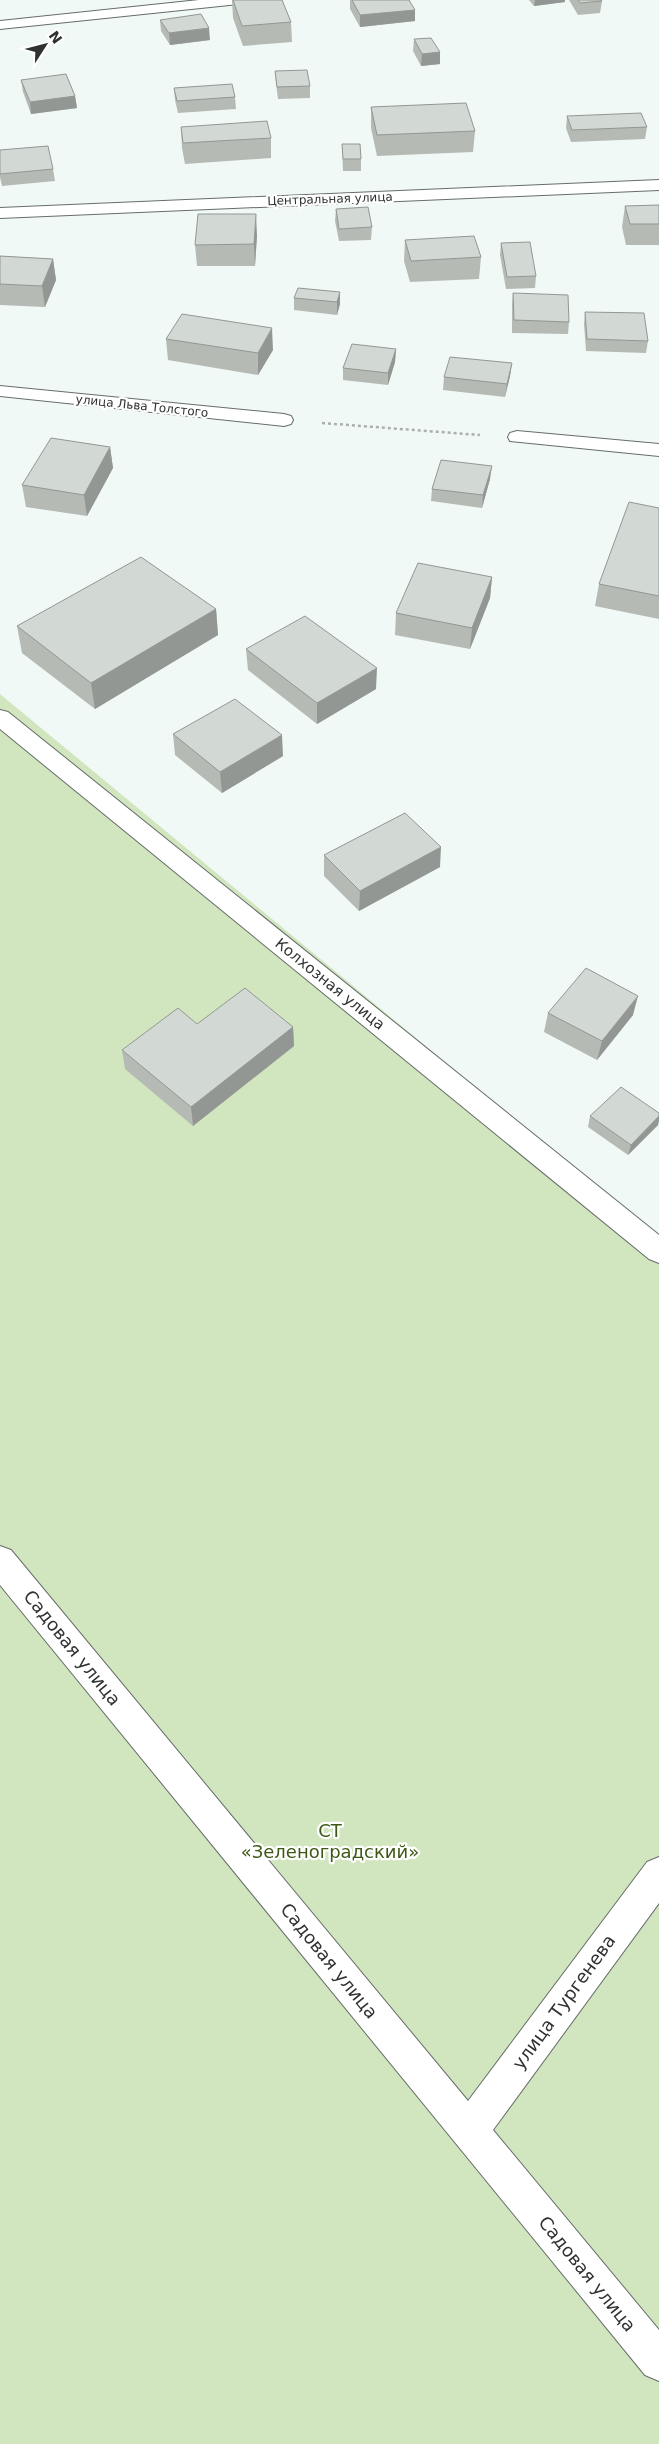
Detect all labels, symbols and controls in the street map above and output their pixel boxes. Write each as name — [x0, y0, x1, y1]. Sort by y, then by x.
north arrow — [20, 20, 70, 70]
text: N — [46, 28, 65, 47]
street label: Центральная улица — [267, 190, 393, 208]
street label: улица Льва Толстого — [75, 392, 209, 420]
street label: Колхозная улица — [272, 934, 388, 1034]
street label: Садовая улица — [19, 1586, 125, 1710]
park label: СТ «Зеленоградский» — [241, 1820, 419, 1862]
street label: Садовая улица — [276, 1899, 382, 2023]
street label: улица Тургенева — [508, 1930, 619, 2073]
street label: Садовая улица — [534, 2212, 640, 2336]

